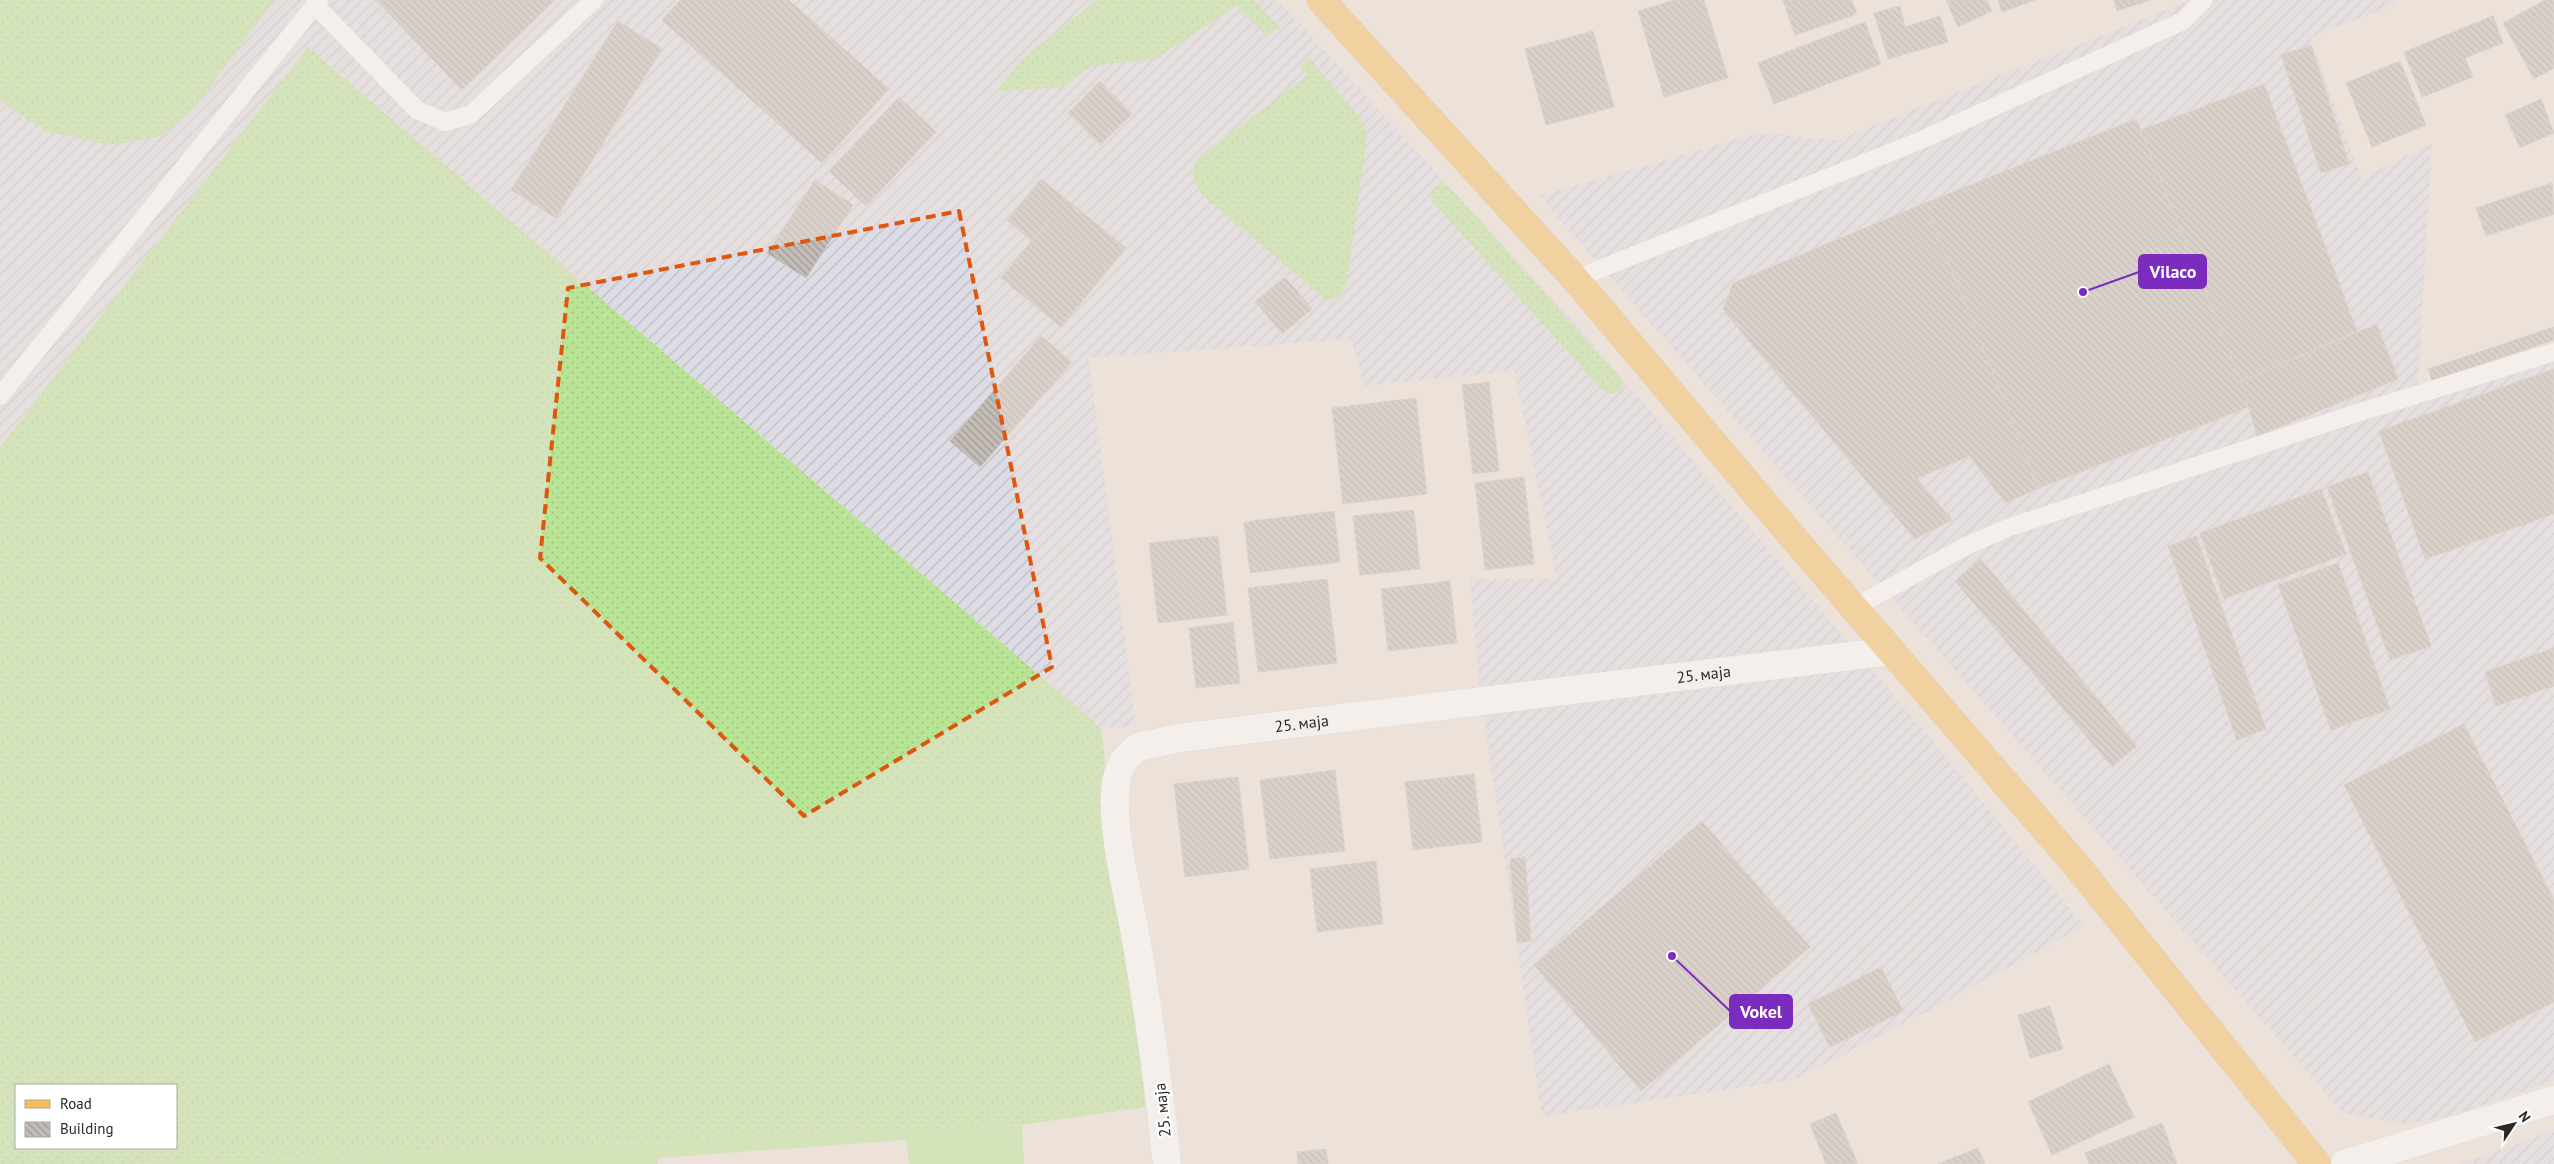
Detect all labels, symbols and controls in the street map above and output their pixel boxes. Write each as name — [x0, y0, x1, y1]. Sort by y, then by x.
callout: Vilaco — [2139, 255, 2206, 288]
text: Vilaco — [2148, 260, 2197, 283]
street label: 25. маја — [1675, 661, 1732, 687]
street label: 25. маја — [1273, 710, 1330, 736]
callout: Vokel — [1730, 995, 1792, 1028]
text: Vokel — [1739, 1000, 1783, 1023]
street label: 25. маја — [1149, 1082, 1175, 1138]
legend — [15, 1084, 178, 1149]
text: Road — [60, 1094, 92, 1113]
north arrow — [2489, 1099, 2539, 1149]
text: N — [2515, 1108, 2535, 1125]
text: Building — [60, 1119, 114, 1138]

